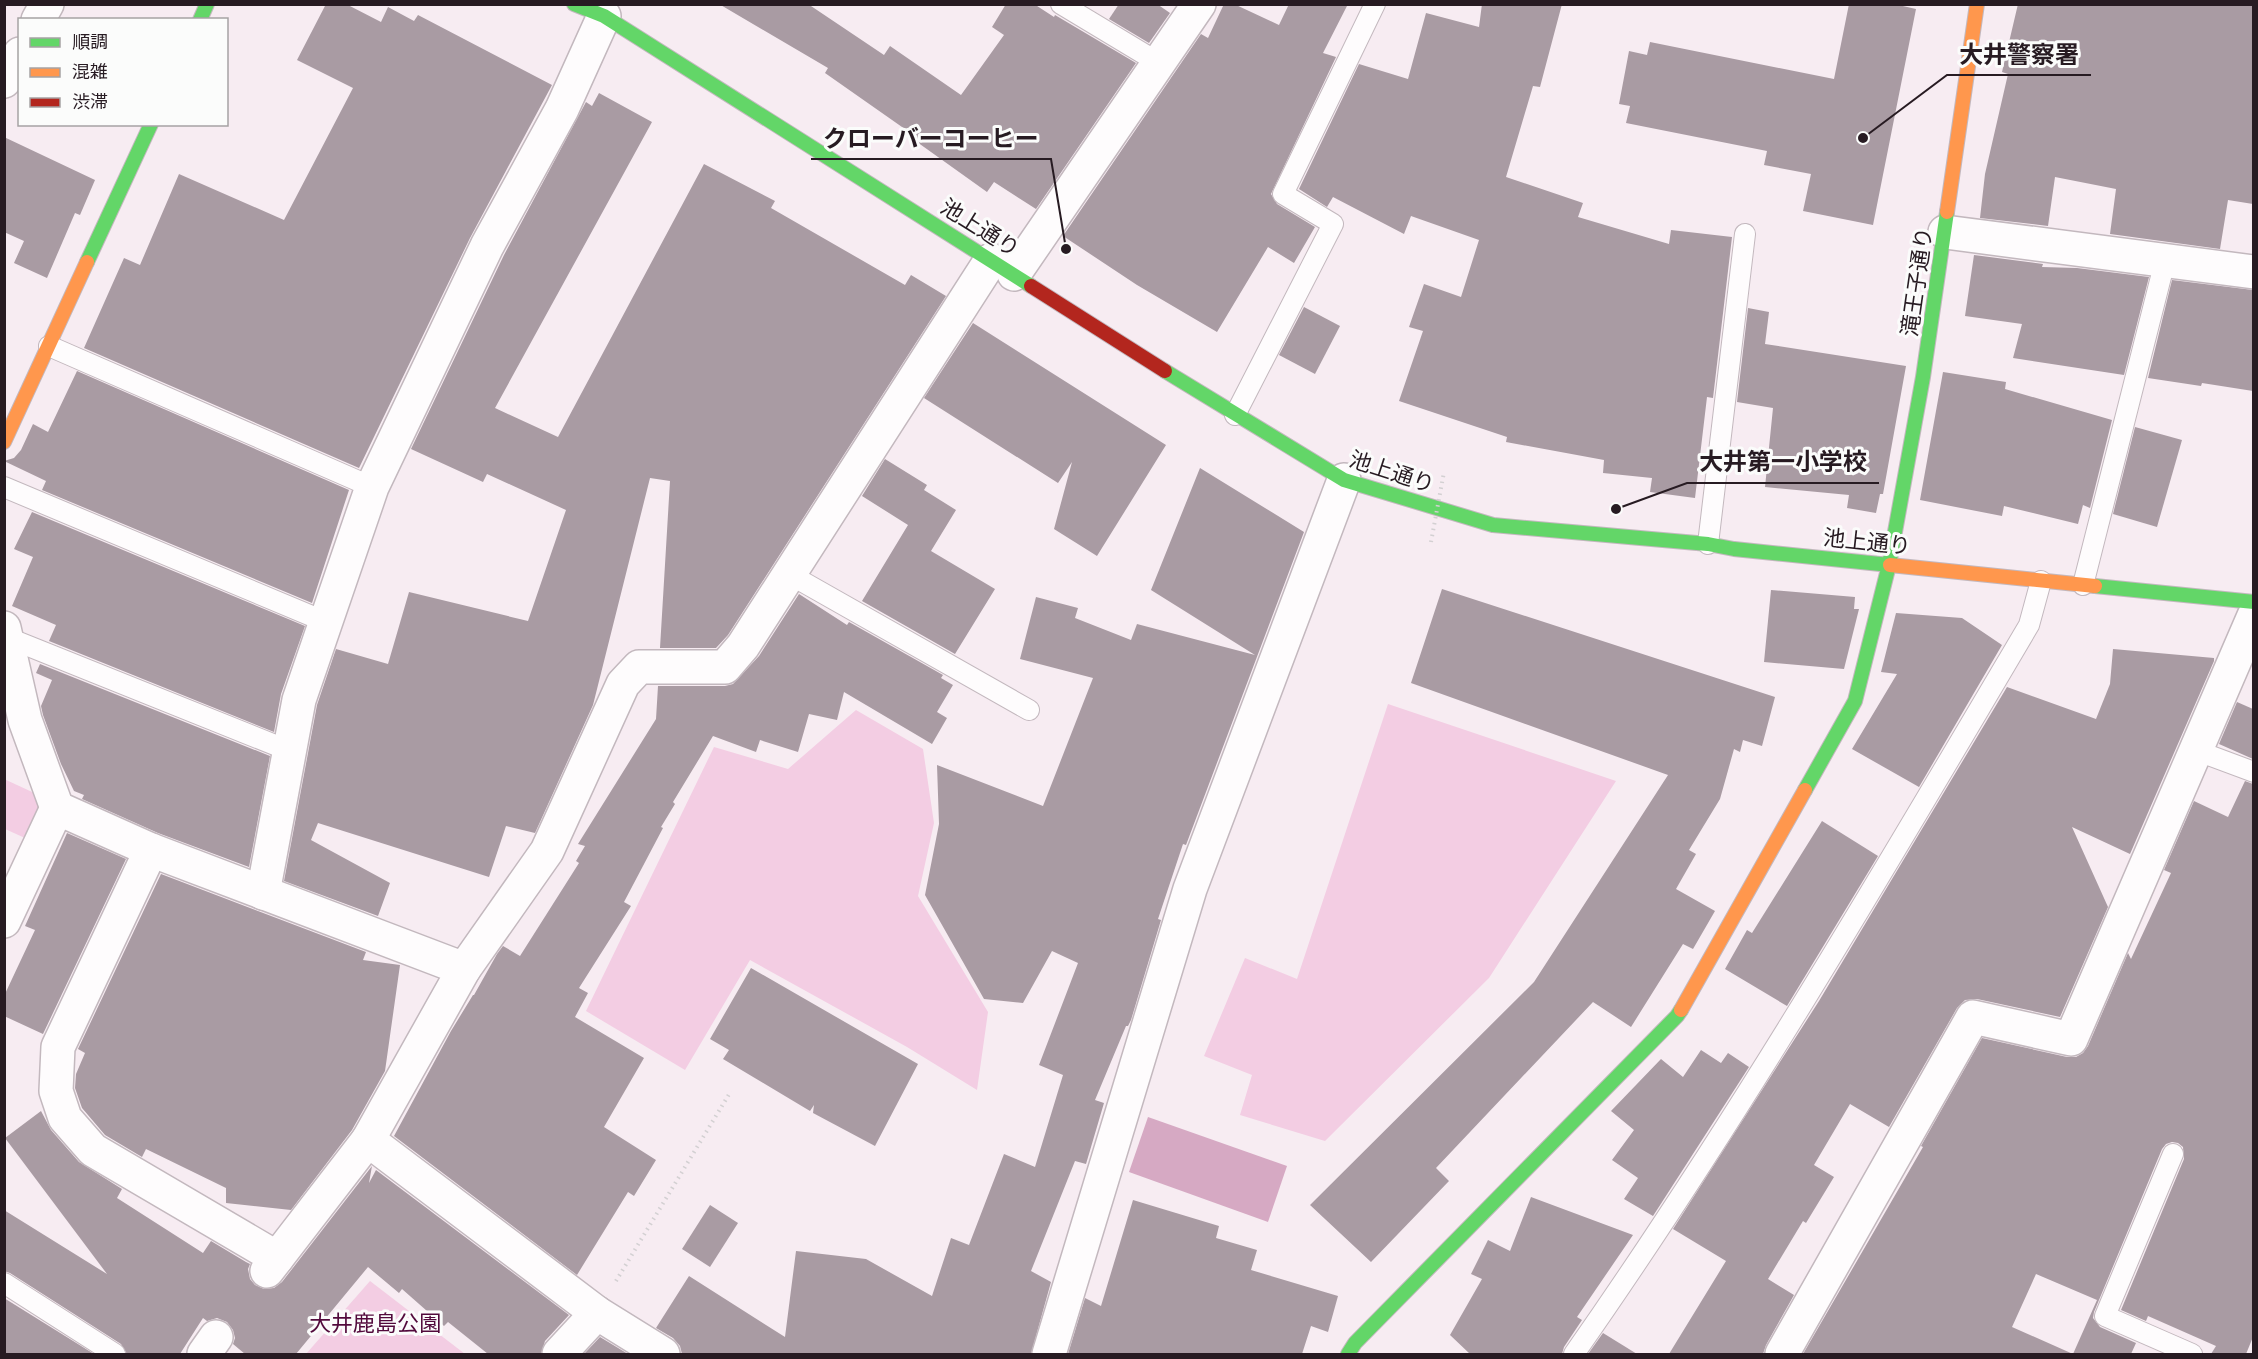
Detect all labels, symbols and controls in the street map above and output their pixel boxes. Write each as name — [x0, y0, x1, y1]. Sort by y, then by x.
legend — [18, 18, 228, 126]
text: 順調 — [72, 31, 108, 53]
callout: 大井警察署 — [1947, 33, 2091, 75]
text: 大井警察署 — [1959, 40, 2079, 69]
text: 混雑 — [72, 61, 108, 83]
text: 渋滞 — [72, 91, 108, 113]
callout: クローバーコーヒー — [811, 117, 1051, 159]
text: クローバーコーヒー — [823, 124, 1039, 153]
street label: 池上通り — [936, 193, 1024, 263]
street label: 滝王子通り — [1896, 226, 1938, 338]
callout: 大井第一小学校 — [1687, 441, 1879, 483]
street label: 池上通り — [1346, 446, 1438, 498]
text: 大井第一小学校 — [1699, 447, 1867, 476]
street label: 池上通り — [1822, 524, 1912, 560]
park label: 大井鹿島公園 — [309, 1310, 441, 1337]

